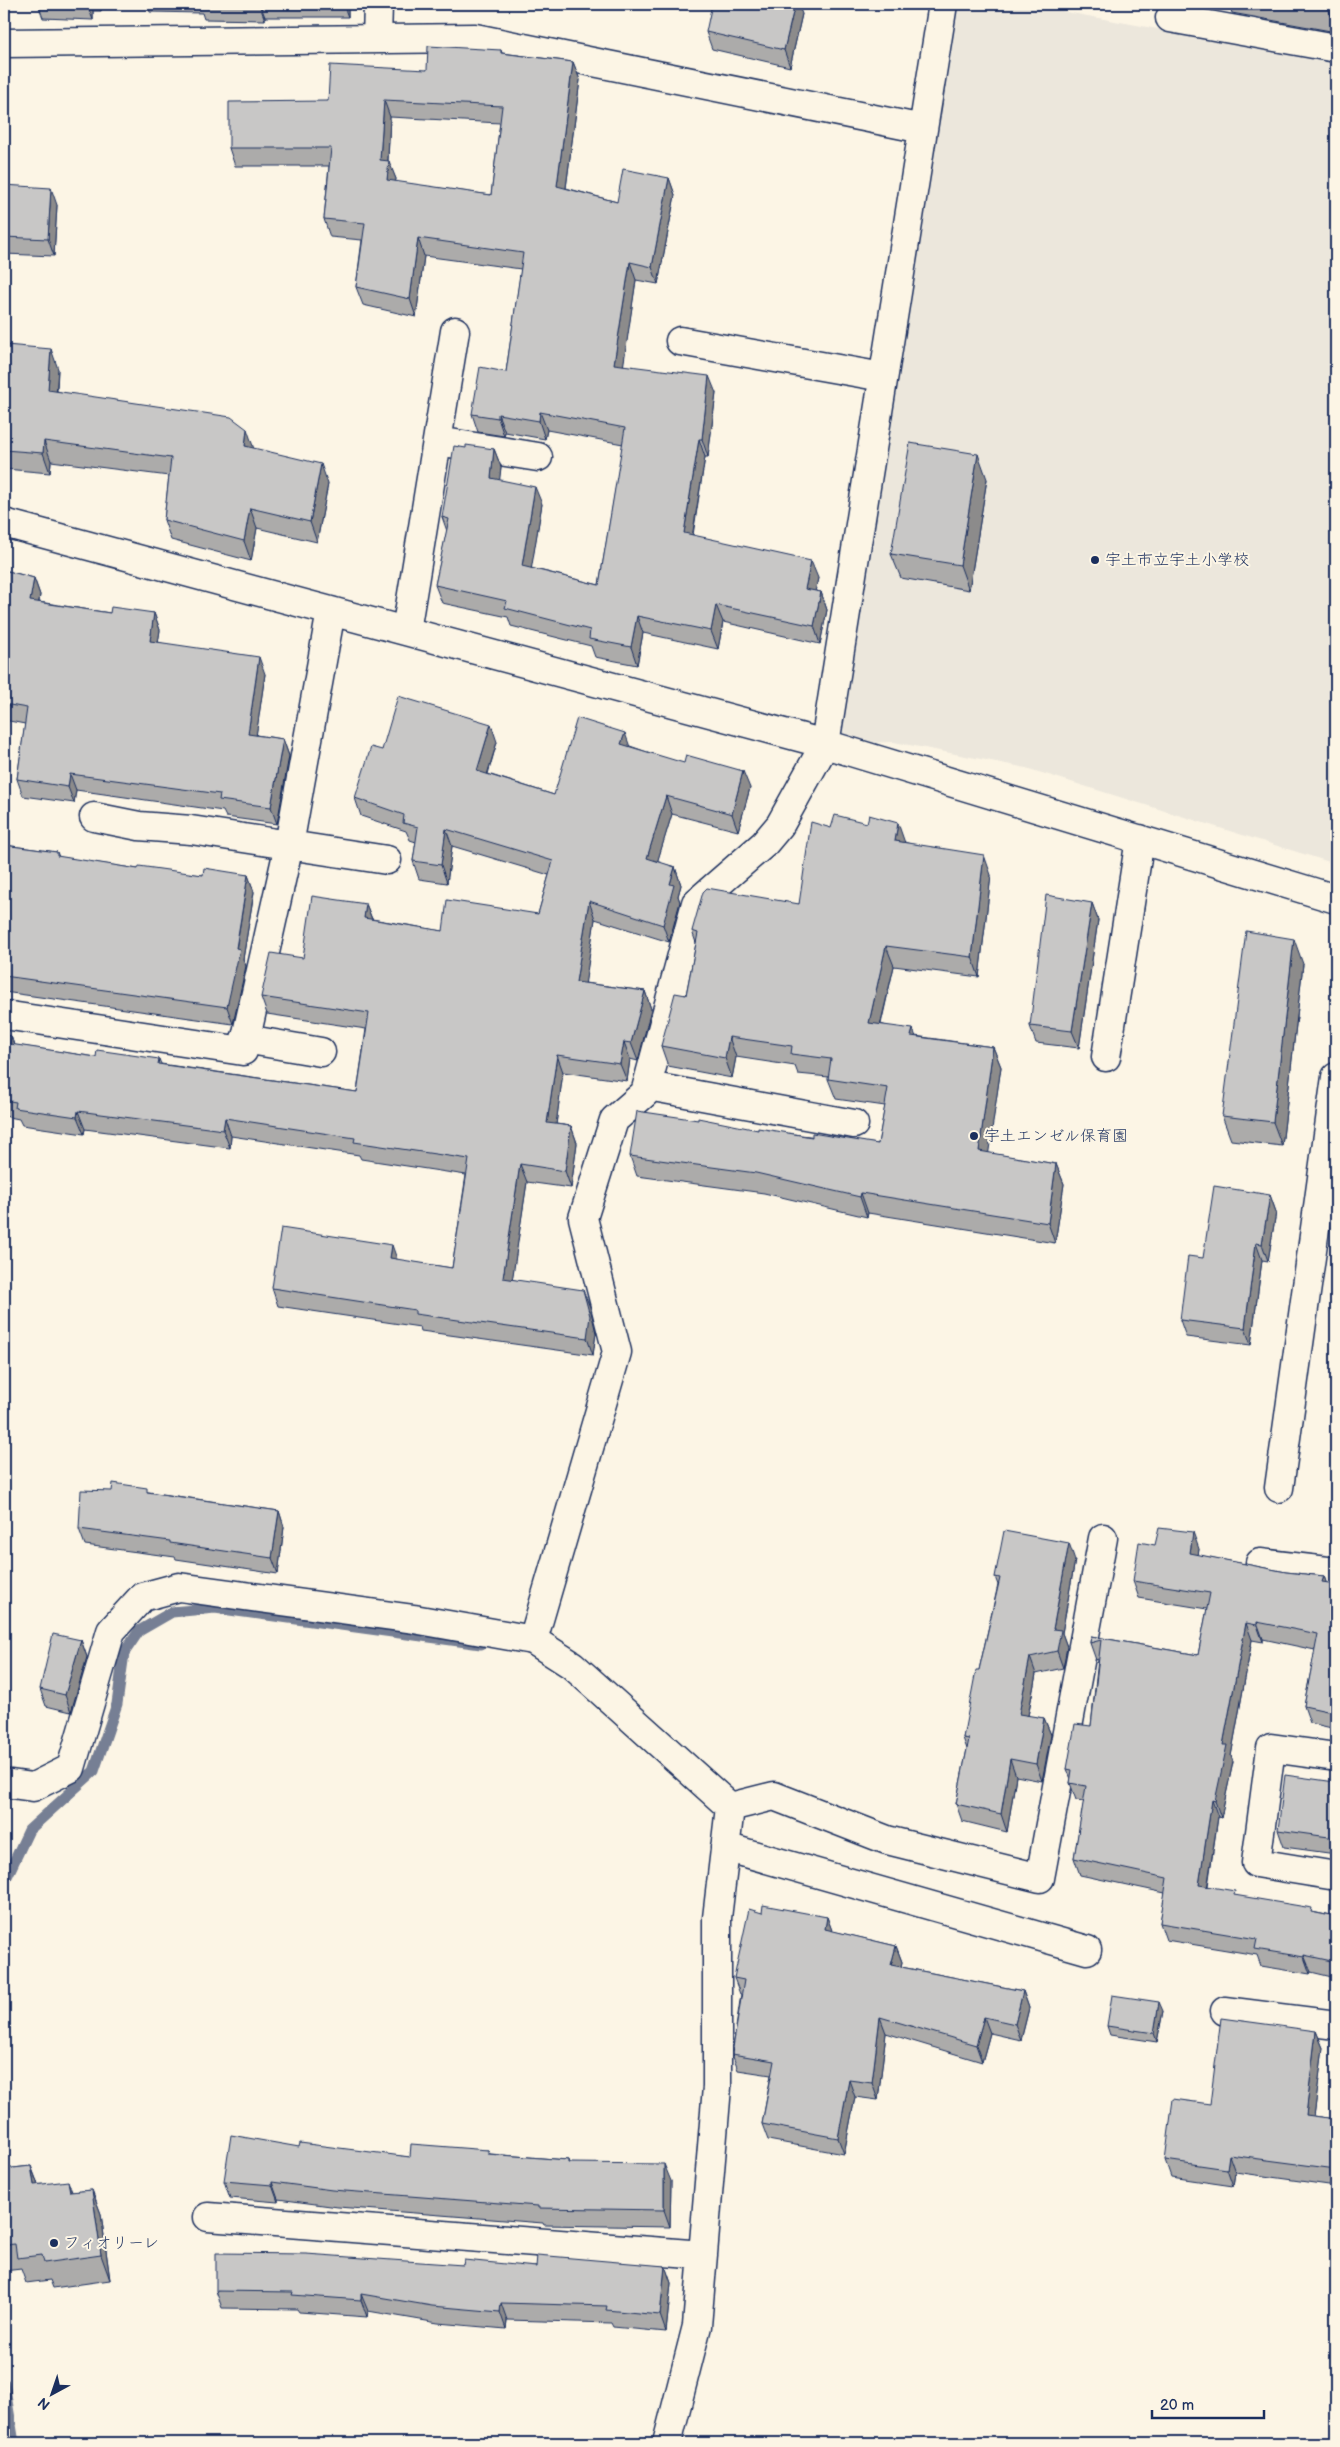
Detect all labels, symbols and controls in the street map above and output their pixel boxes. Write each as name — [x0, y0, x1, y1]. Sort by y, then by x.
place label: 宇土市立宇土小学校 — [1105, 551, 1249, 570]
marker: 宇土市立宇土小学校 — [1089, 554, 1101, 566]
place label: 宇土エンゼル保育園 — [984, 1127, 1128, 1146]
marker: 宇土エンゼル保育園 — [968, 1130, 980, 1142]
place label: フィオリーレ — [64, 2234, 159, 2253]
marker: フィオリーレ — [48, 2237, 60, 2249]
north arrow — [28, 2370, 78, 2420]
scale bar — [1152, 2387, 1265, 2419]
text: N — [34, 2394, 53, 2413]
text: 20 m — [1160, 2396, 1194, 2415]

